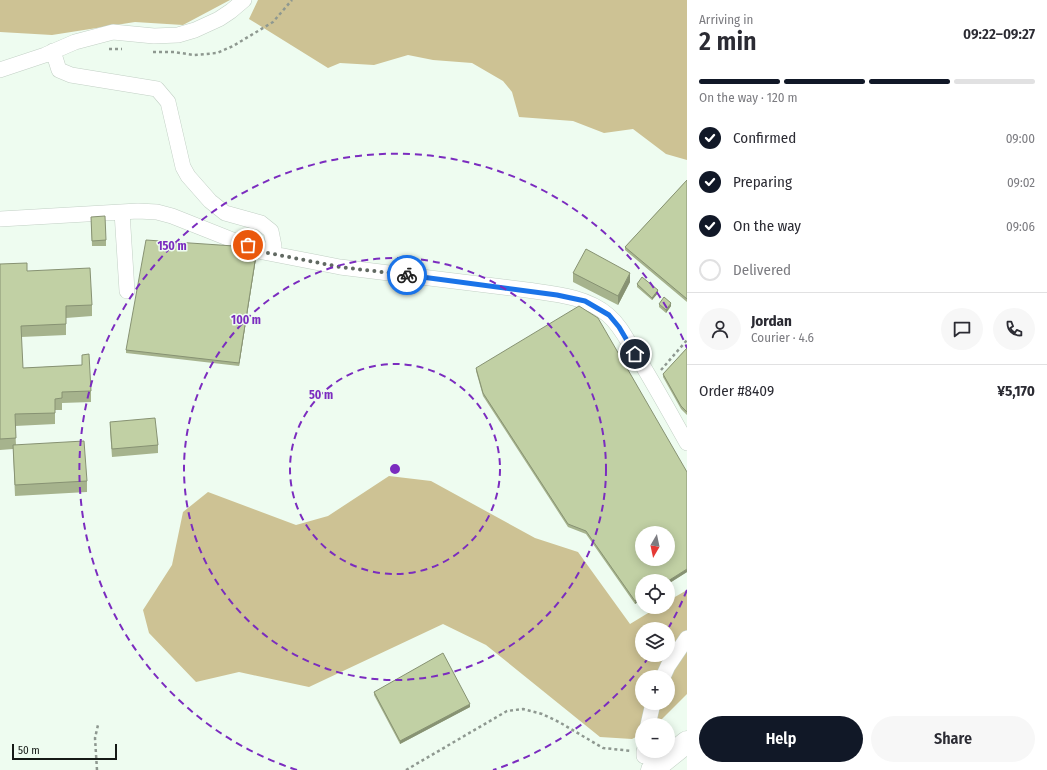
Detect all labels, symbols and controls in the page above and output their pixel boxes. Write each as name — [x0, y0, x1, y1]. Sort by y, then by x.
text: Arriving in — [699, 12, 753, 27]
text: 09:22–09:27 — [963, 25, 1035, 43]
text: 2 min — [699, 26, 757, 57]
text: On the way · 120 m — [699, 90, 797, 105]
icon: check — [699, 127, 721, 149]
text: Confirmed — [733, 129, 796, 147]
text: 09:00 — [1006, 131, 1035, 146]
icon: check — [699, 171, 721, 193]
text: Preparing — [733, 173, 792, 191]
text: 09:02 — [1007, 175, 1035, 190]
icon: check — [699, 215, 721, 237]
text: On the way — [733, 217, 801, 235]
text: 09:06 — [1006, 219, 1035, 234]
pin — [231, 228, 265, 262]
icon: bag — [237, 234, 259, 256]
text: 150 m — [157, 239, 187, 253]
courier — [387, 255, 427, 295]
text: Delivered — [733, 261, 791, 279]
icon: bike — [396, 264, 418, 286]
button: person — [699, 308, 741, 350]
button: chat — [941, 308, 983, 350]
button: phone — [993, 308, 1035, 350]
text: Jordan — [751, 312, 792, 330]
text: 100 m — [231, 313, 261, 327]
text: Courier · 4.6 — [751, 330, 814, 345]
pin — [618, 337, 652, 371]
icon: home — [624, 343, 646, 365]
text: Order #8409 — [699, 382, 774, 400]
text: ¥5,170 — [997, 382, 1035, 400]
text: 50 m — [309, 388, 333, 402]
centre of rings — [388, 462, 402, 476]
north arrow — [635, 526, 675, 566]
map controls — [635, 526, 675, 758]
button: locate — [635, 574, 675, 614]
button: layers — [635, 622, 675, 662]
button: + — [635, 670, 675, 710]
button: Help — [699, 716, 863, 762]
button: Share — [871, 716, 1035, 762]
button: − — [635, 718, 675, 758]
scale bar — [12, 742, 117, 761]
text: 50 m — [18, 744, 40, 757]

